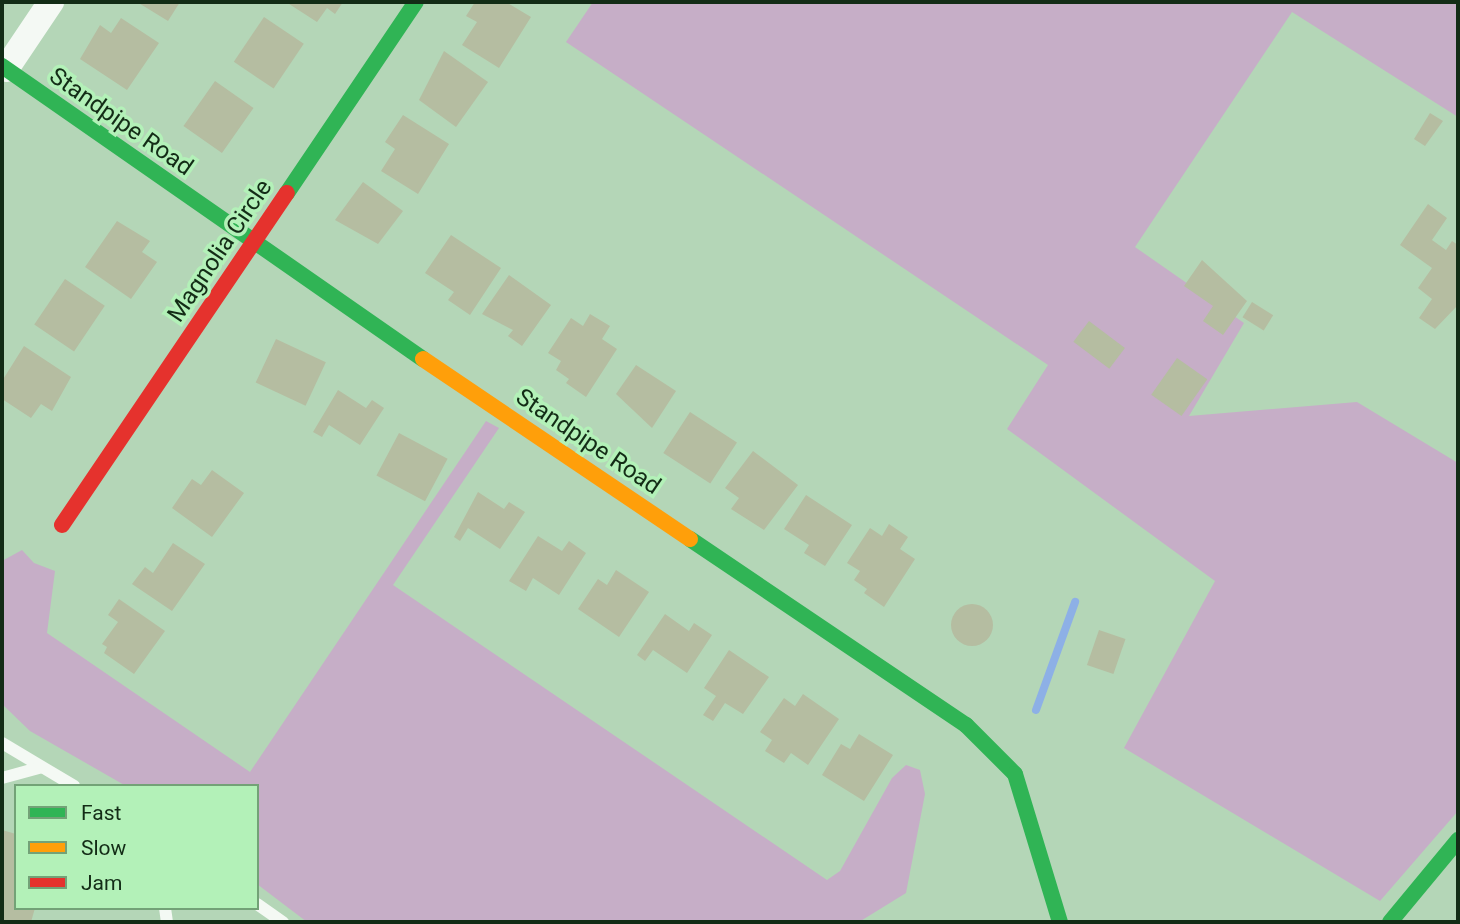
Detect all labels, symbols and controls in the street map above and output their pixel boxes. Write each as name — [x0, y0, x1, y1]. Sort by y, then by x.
street label: Standpipe Road — [44, 62, 198, 182]
street label: Magnolia Circle — [162, 174, 278, 328]
street label: Standpipe Road — [510, 383, 666, 501]
legend — [14, 784, 259, 910]
text: Fast — [81, 801, 121, 825]
text: Slow — [81, 836, 126, 860]
text: Jam — [81, 871, 122, 895]

